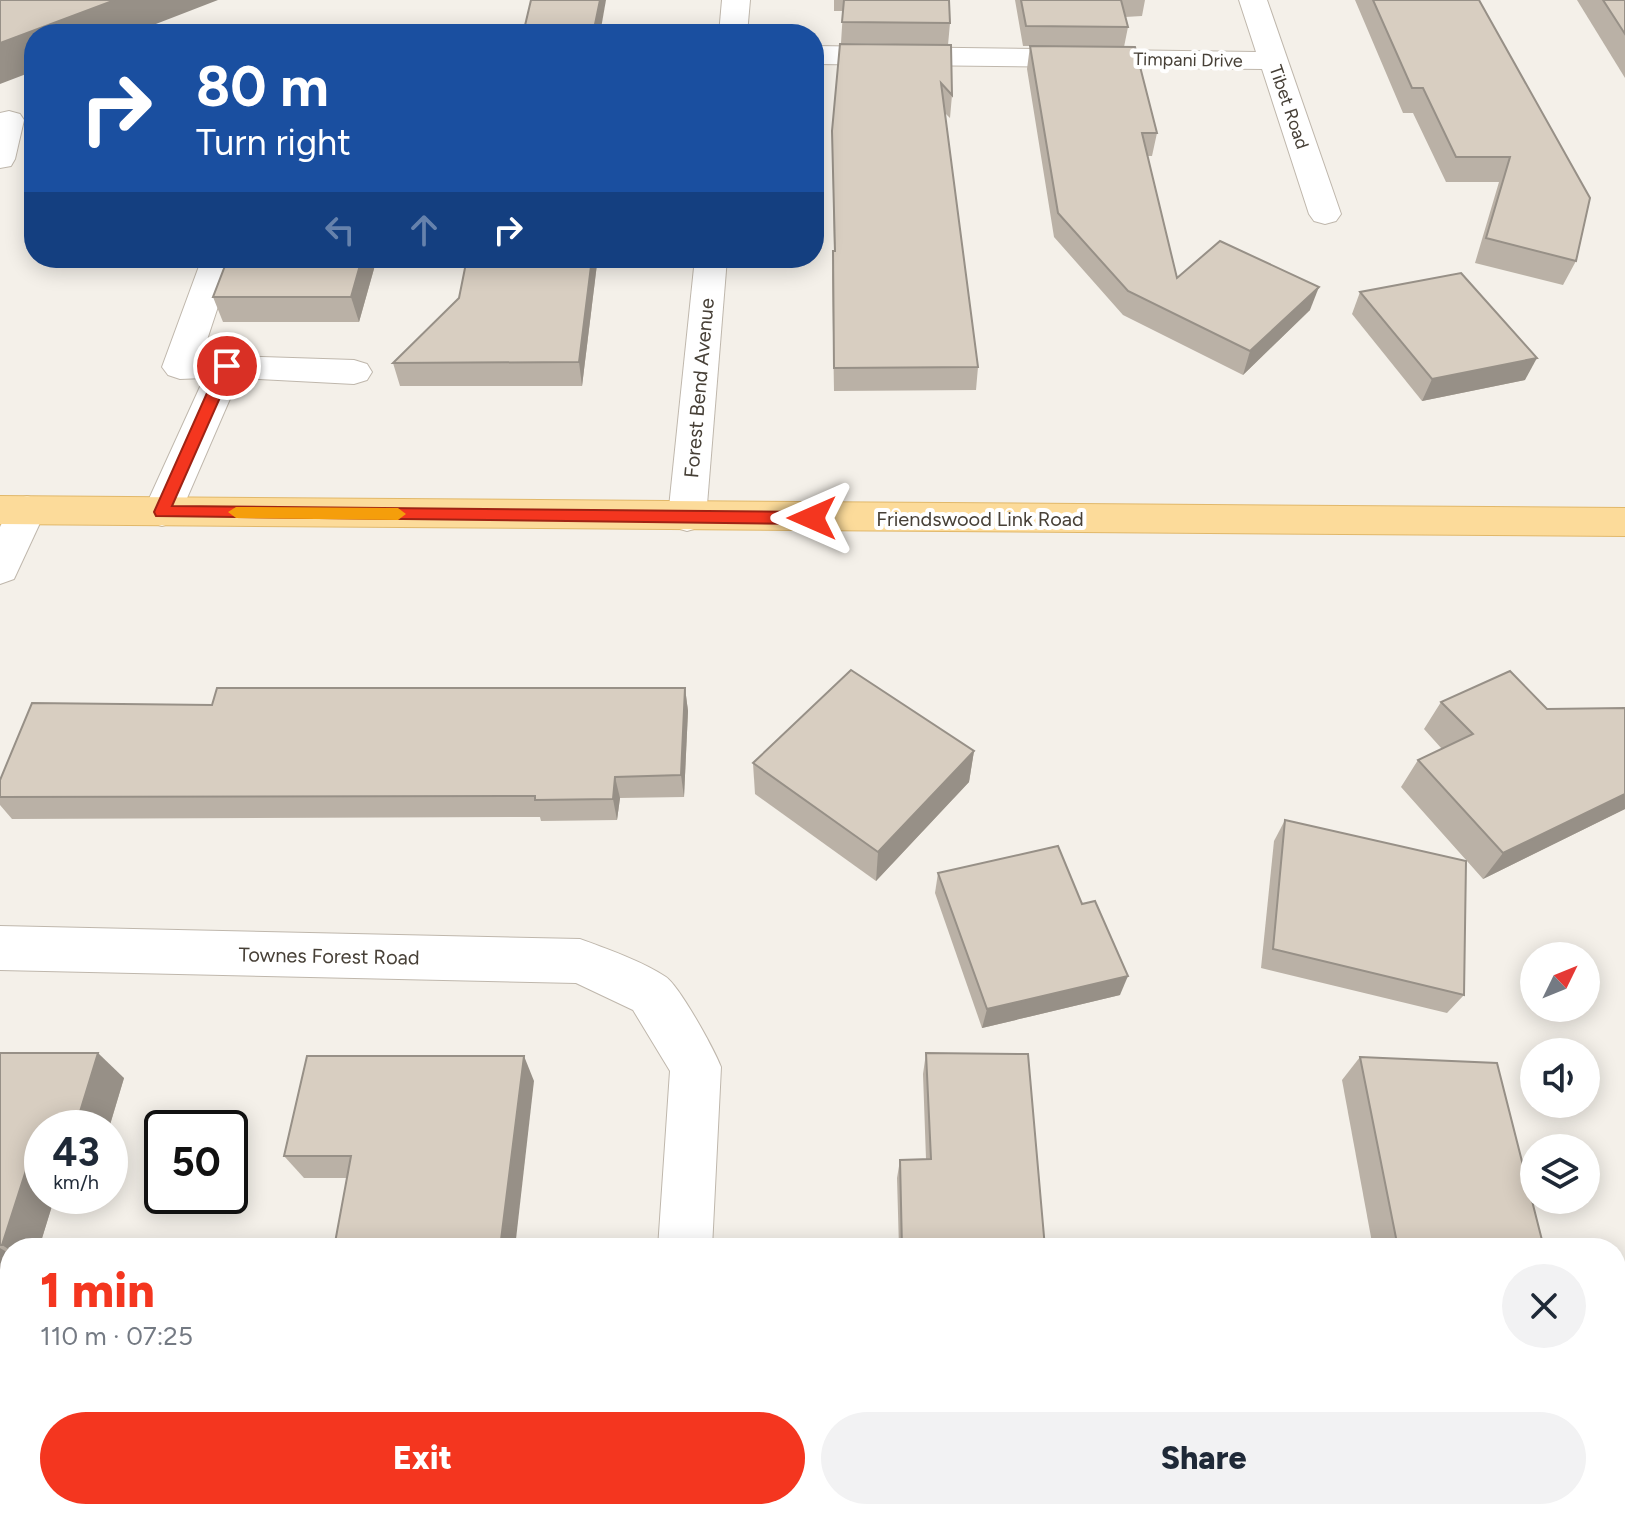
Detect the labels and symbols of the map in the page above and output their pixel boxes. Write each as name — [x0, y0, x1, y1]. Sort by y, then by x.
street label: Timpani Drive — [1133, 48, 1243, 72]
street label: Tibet Road — [1264, 62, 1314, 152]
street label: Forest Bend Avenue — [679, 297, 719, 479]
pin — [193, 332, 261, 400]
position arrow — [770, 476, 854, 560]
street label: Friendswood Link Road — [876, 507, 1084, 531]
street label: Townes Forest Road — [238, 942, 420, 970]
north arrow — [1520, 942, 1600, 1022]
speed limit sign: 50 — [144, 1110, 248, 1214]

